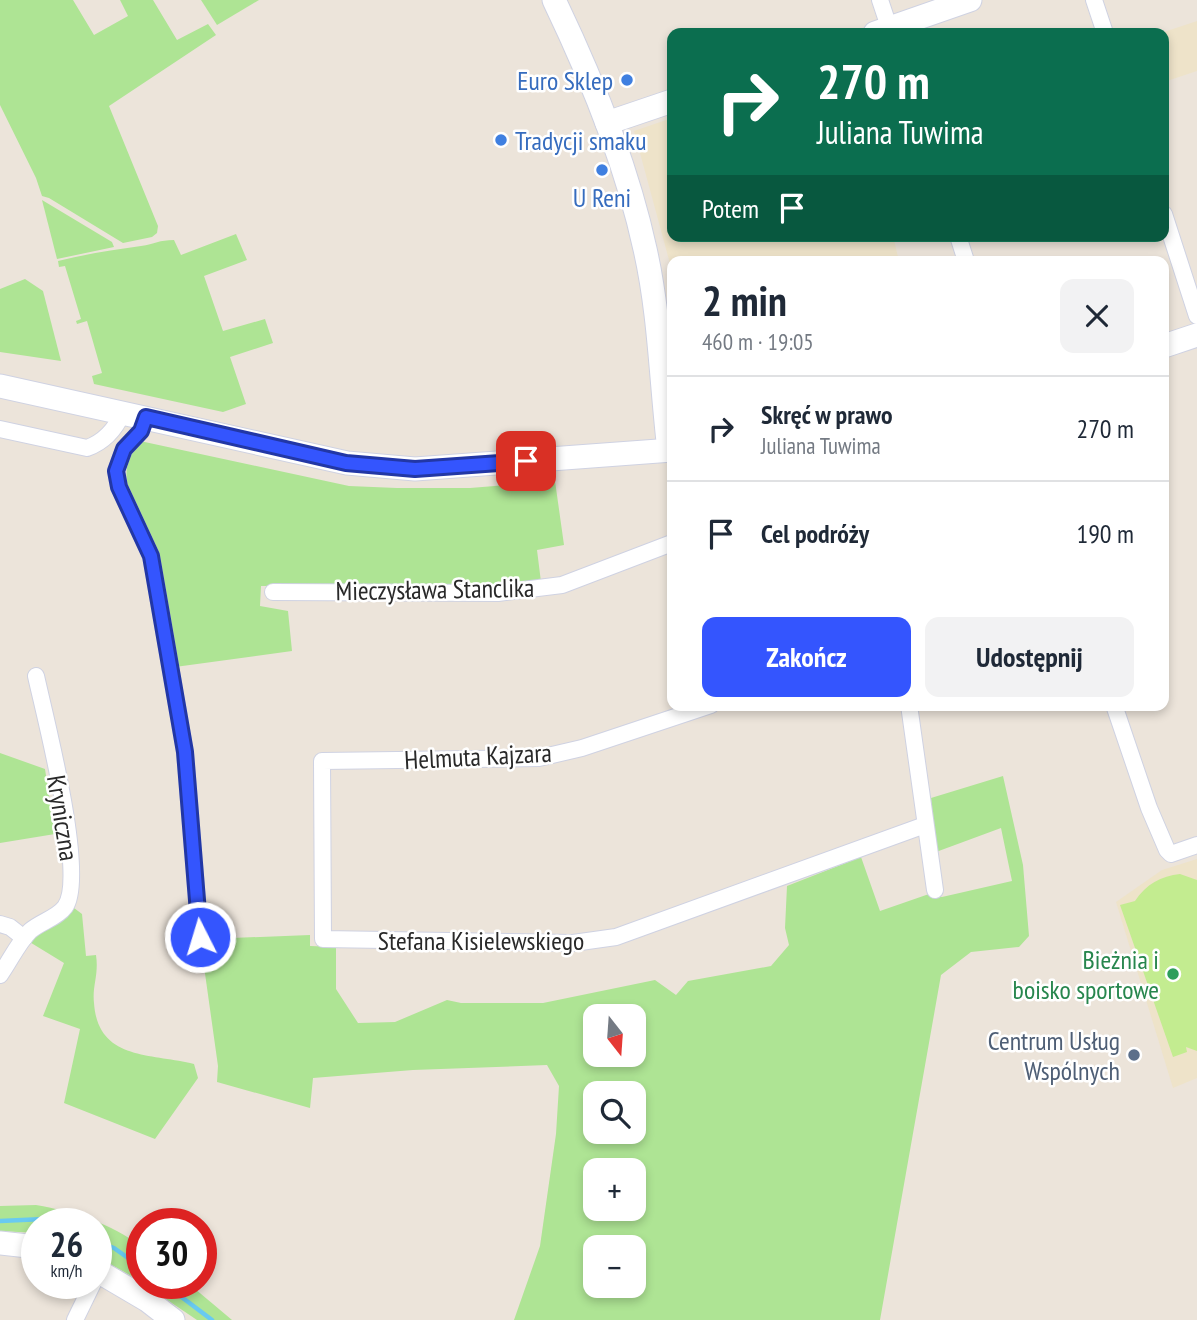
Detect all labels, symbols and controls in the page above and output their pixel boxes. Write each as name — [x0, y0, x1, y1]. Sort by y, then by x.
text: 270 m — [817, 49, 930, 113]
icon: right — [702, 56, 793, 147]
place label: Euro Sklep — [517, 64, 613, 97]
marker: Euro Sklep — [619, 72, 635, 88]
text: Juliana Tuwima — [817, 111, 984, 153]
place label: Tradycji smaku — [515, 124, 646, 157]
marker: Tradycji smaku — [493, 132, 509, 148]
marker: U Reni — [594, 162, 610, 178]
place label: U Reni — [573, 181, 631, 214]
icon: arrive — [773, 189, 811, 227]
text: Potem — [702, 192, 759, 225]
text: 2 min — [702, 273, 787, 328]
button: close — [1060, 279, 1134, 353]
text: 460 m · 19:05 — [702, 327, 814, 356]
text: Skręć w prawo — [761, 398, 892, 431]
icon: right — [702, 410, 740, 448]
text: 270 m — [1076, 412, 1134, 445]
pin — [496, 431, 556, 491]
text: Juliana Tuwima — [761, 431, 881, 460]
icon: arrive — [507, 442, 545, 480]
icon: arrive — [702, 515, 740, 553]
text: Cel podróży — [761, 517, 869, 550]
text: 190 m — [1076, 517, 1134, 550]
street label: Mieczysława Stanclika — [335, 571, 535, 607]
button: Zakończ — [702, 617, 911, 697]
button: Udostępnij — [925, 617, 1134, 697]
street label: Helmuta Kajzara — [403, 736, 553, 776]
street label: Kryniczna — [40, 773, 86, 863]
position arrow — [163, 900, 237, 974]
street label: Stefana Kisielewskiego — [378, 924, 584, 957]
place label: Bieżnia i boisko sportowe — [1013, 943, 1159, 1006]
marker: Bieżnia i boisko sportowe — [1165, 966, 1181, 982]
north arrow — [583, 1004, 646, 1068]
map controls — [583, 1004, 646, 1298]
place label: Centrum Usług Wspólnych — [988, 1024, 1120, 1087]
marker: Centrum Usług Wspólnych — [1126, 1047, 1142, 1063]
button: search — [583, 1081, 646, 1144]
button: + — [583, 1158, 646, 1221]
speed limit sign: 30 — [126, 1208, 217, 1299]
text: 26 — [50, 1221, 83, 1267]
button: − — [583, 1235, 646, 1298]
text: km/h — [51, 1259, 82, 1282]

